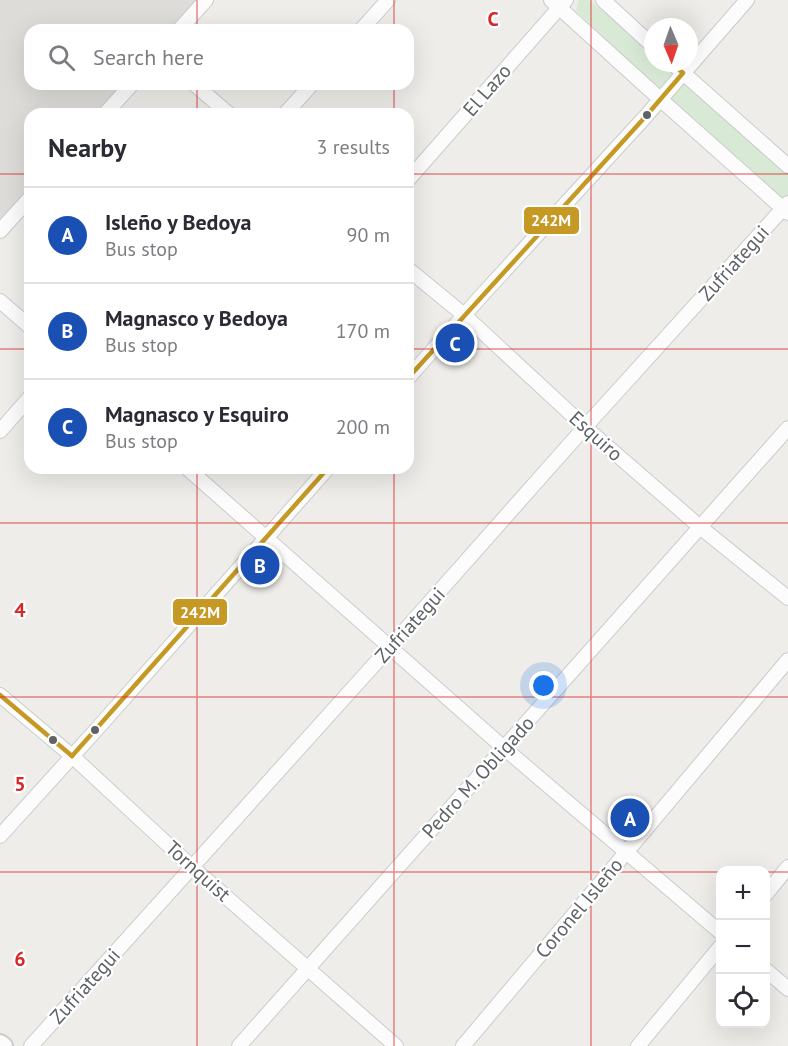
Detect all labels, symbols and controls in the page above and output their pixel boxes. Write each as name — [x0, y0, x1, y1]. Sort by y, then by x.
text: C — [487, 6, 499, 32]
north arrow — [644, 18, 698, 72]
search box — [24, 24, 414, 90]
icon: search — [45, 41, 78, 74]
text: Search here — [93, 43, 204, 71]
street label: El Lazo — [457, 58, 517, 122]
unlabelled marker — [641, 109, 653, 121]
text: Nearby — [48, 131, 126, 164]
text: 3 results — [317, 134, 390, 160]
line badge: 242M — [523, 206, 580, 235]
text: Isleño y Bedoya — [105, 208, 251, 236]
text: 242M — [531, 210, 571, 230]
street label: Zufriategui — [693, 220, 775, 306]
text: A — [61, 222, 74, 248]
text: 90 m — [347, 222, 390, 248]
text: Bus stop — [105, 236, 178, 262]
text: Magnasco y Bedoya — [105, 304, 288, 332]
text: B — [62, 318, 73, 344]
text: 170 m — [336, 318, 390, 344]
pin: C — [436, 320, 474, 366]
text: Bus stop — [105, 332, 178, 358]
text: Magnasco y Esquiro — [105, 400, 289, 428]
street label: Esquiro — [564, 405, 628, 467]
text: C — [62, 414, 73, 440]
text: 200 m — [336, 414, 390, 440]
text: Bus stop — [105, 428, 178, 454]
pin: B — [240, 542, 280, 588]
street label: Zufriategui — [369, 582, 451, 668]
text: 4 — [14, 597, 26, 623]
line badge: 242M — [172, 598, 228, 626]
text: 242M — [180, 602, 220, 622]
your location — [529, 671, 558, 700]
street label: Pedro M. Obligado — [416, 710, 540, 844]
unlabelled marker — [89, 724, 101, 736]
unlabelled marker — [47, 734, 59, 746]
text: 5 — [14, 771, 26, 797]
pin: A — [610, 796, 650, 840]
street label: Tornquist — [160, 835, 236, 907]
street label: Coronel Isleño — [529, 852, 629, 964]
map controls — [716, 866, 770, 1028]
button: + — [716, 866, 770, 920]
button: − — [716, 920, 770, 974]
street label: Zufriategui — [44, 943, 126, 1029]
text: 6 — [14, 946, 26, 972]
button: locate — [716, 974, 770, 1028]

